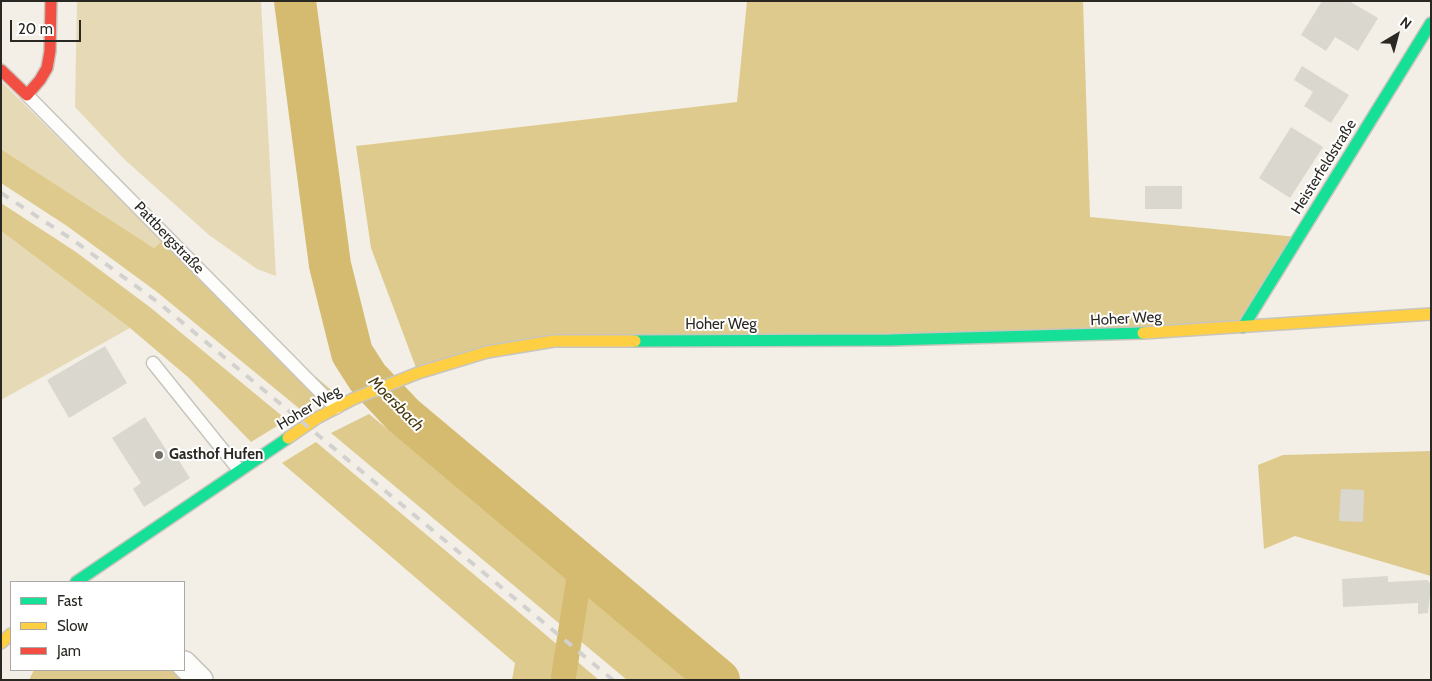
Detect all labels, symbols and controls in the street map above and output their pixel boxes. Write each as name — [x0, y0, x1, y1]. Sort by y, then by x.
scale bar — [12, 10, 84, 42]
north arrow — [1372, 10, 1422, 60]
text: N — [1397, 13, 1415, 33]
text: 20 m — [18, 20, 53, 38]
street label: Heisterfeldstraße — [1288, 116, 1360, 218]
street label: Pattbergstraße — [130, 198, 208, 278]
street label: Hoher Weg — [1090, 308, 1162, 330]
street label: Hoher Weg — [685, 316, 757, 334]
water label: Moersbach — [364, 372, 428, 436]
street label: Hoher Weg — [274, 382, 344, 434]
place label: Gasthof Hufen — [169, 446, 263, 464]
marker: Gasthof Hufen — [153, 449, 165, 461]
legend — [10, 581, 185, 671]
text: Fast — [57, 592, 82, 610]
text: Slow — [57, 617, 88, 635]
text: Jam — [57, 642, 81, 660]

